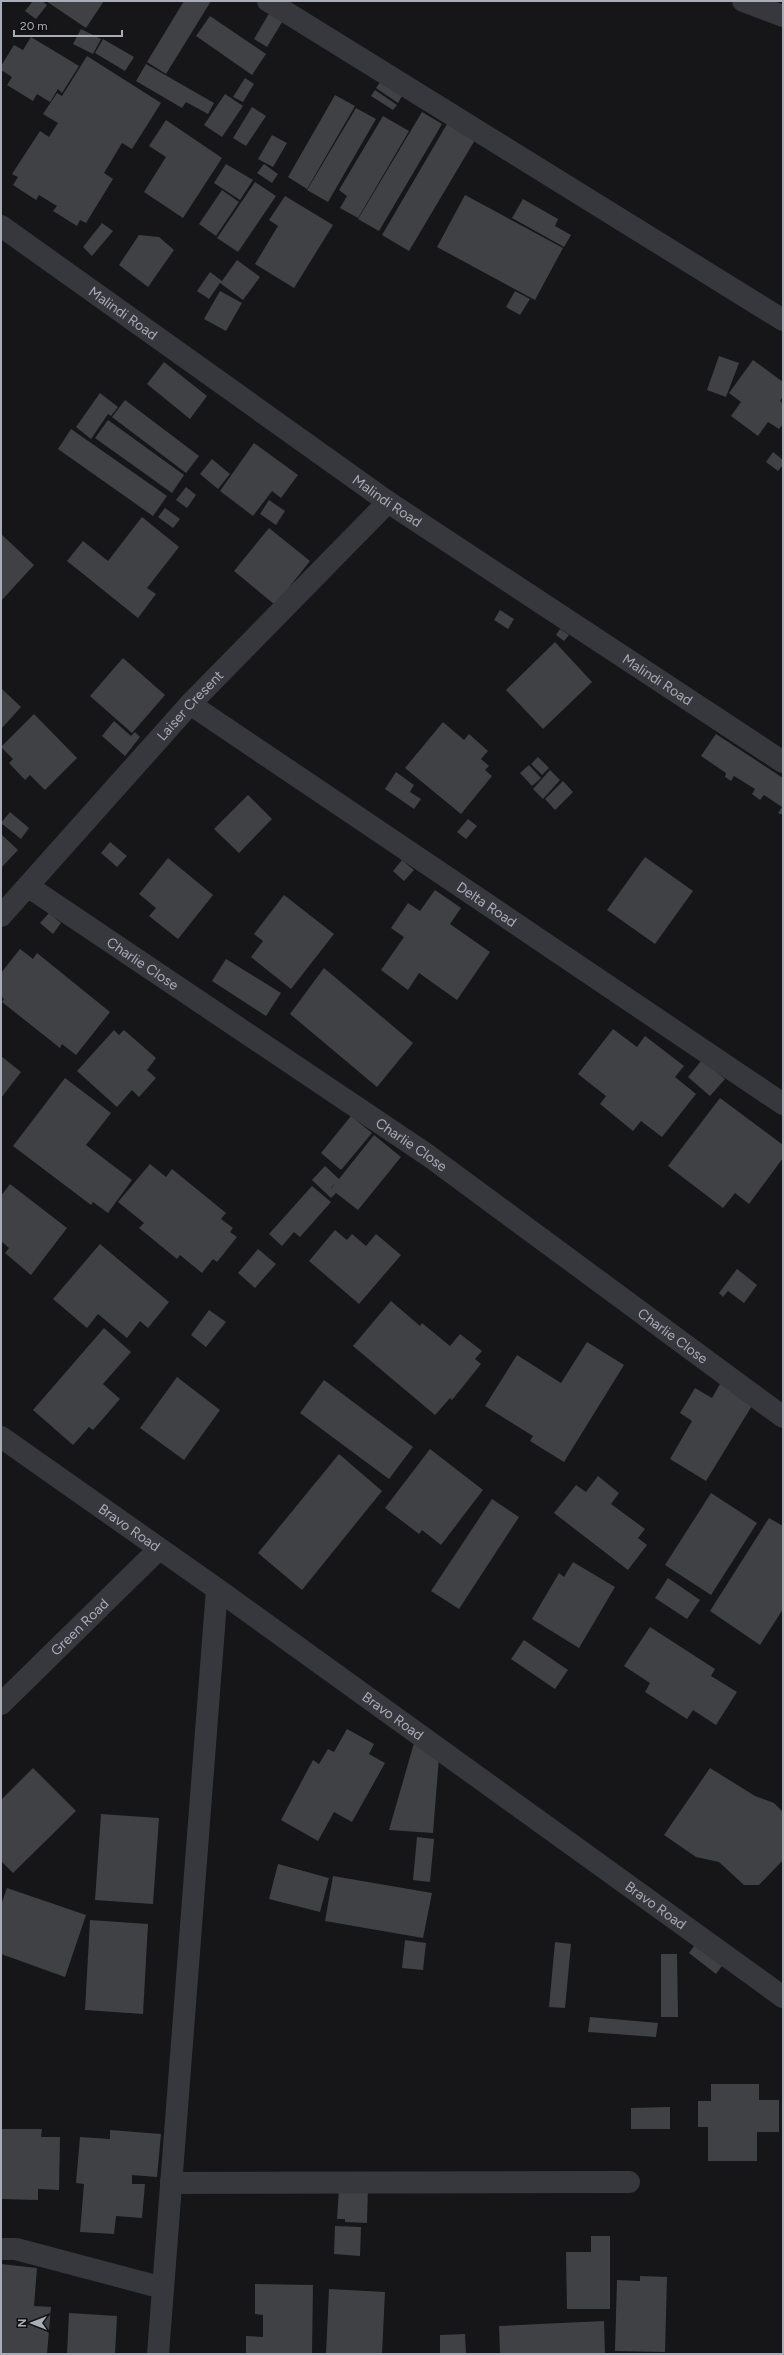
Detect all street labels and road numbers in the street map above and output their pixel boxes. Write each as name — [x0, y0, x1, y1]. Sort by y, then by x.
street label: Malindi Road — [85, 283, 160, 344]
street label: Malindi Road — [349, 471, 425, 531]
street label: Malindi Road — [619, 651, 695, 709]
street label: Laiser Cresent — [153, 667, 227, 744]
street label: Delta Road — [453, 878, 520, 931]
street label: Charlie Close — [103, 934, 182, 994]
street label: Charlie Close — [372, 1115, 450, 1176]
street label: Charlie Close — [634, 1305, 711, 1368]
street label: Bravo Road — [95, 1500, 163, 1555]
street label: Green Road — [47, 1595, 112, 1659]
street label: Bravo Road — [359, 1688, 427, 1744]
street label: Bravo Road — [622, 1878, 689, 1933]

